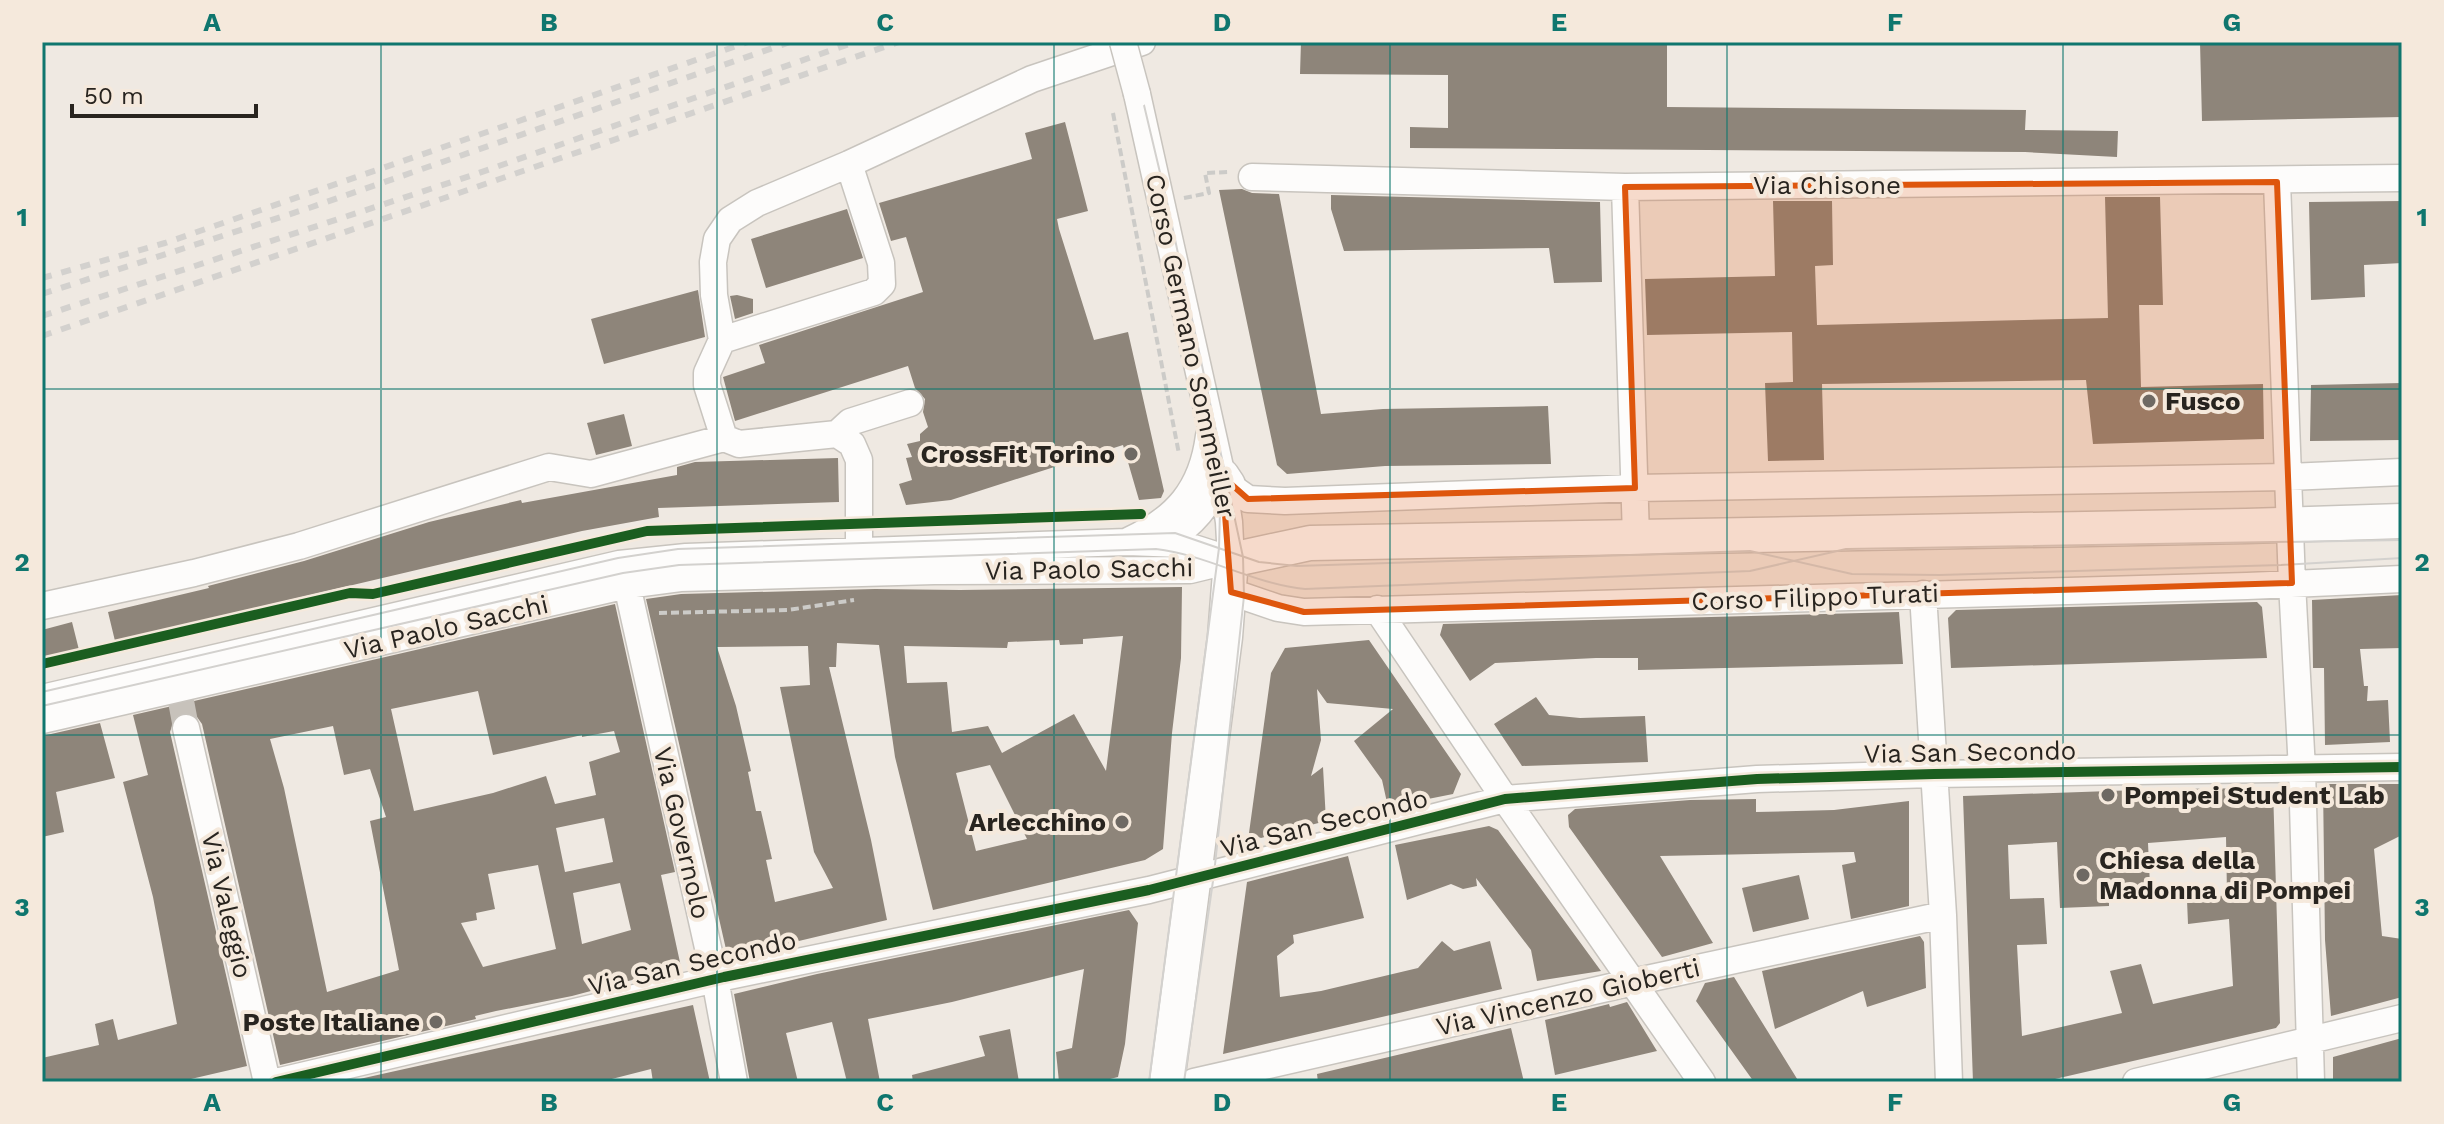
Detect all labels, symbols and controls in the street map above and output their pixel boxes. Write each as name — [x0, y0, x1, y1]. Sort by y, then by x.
text: A — [203, 7, 221, 37]
text: B — [540, 7, 558, 37]
text: C — [876, 7, 894, 37]
text: D — [1213, 7, 1231, 37]
text: E — [1551, 7, 1567, 37]
text: F — [1887, 7, 1903, 37]
text: G — [2223, 7, 2241, 37]
scale bar — [72, 68, 256, 118]
text: 50 m — [84, 82, 144, 110]
street label: Via Chisone — [1753, 170, 1901, 200]
street label: Corso Germano Sommeiller — [1140, 171, 1242, 521]
text: 1 — [16, 202, 28, 232]
text: 1 — [2416, 202, 2428, 232]
place label: Fusco — [2165, 386, 2241, 416]
marker: Fusco — [2140, 392, 2158, 410]
place label: CrossFit Torino — [921, 439, 1115, 469]
marker: CrossFit Torino — [1122, 445, 1140, 463]
text: 2 — [14, 547, 30, 577]
text: 2 — [2414, 547, 2430, 577]
street label: Via Paolo Sacchi — [984, 552, 1194, 586]
street label: Corso Filippo Turati — [1691, 578, 1939, 616]
street label: Via Paolo Sacchi — [341, 589, 551, 665]
street label: Via San Secondo — [1863, 735, 2077, 769]
street label: Via Governolo — [648, 744, 716, 922]
place label: Pompei Student Lab — [2124, 780, 2385, 810]
street label: Via San Secondo — [1217, 783, 1431, 863]
marker: Pompei Student Lab — [2099, 786, 2117, 804]
place label: Arlecchino — [969, 807, 1106, 837]
marker: Arlecchino — [1113, 813, 1131, 831]
street label: Via Valeggio — [196, 829, 258, 981]
place label: Chiesa della Madonna di Pompei — [2099, 845, 2351, 905]
marker: Chiesa della Madonna di Pompei — [2074, 866, 2092, 884]
text: 3 — [14, 892, 30, 922]
text: 3 — [2414, 892, 2430, 922]
street label: Via San Secondo — [585, 924, 799, 1002]
street label: Via Vincenzo Gioberti — [1433, 952, 1703, 1042]
place label: Poste Italiane — [243, 1007, 420, 1037]
marker: Poste Italiane — [427, 1013, 445, 1031]
text: A — [203, 1087, 221, 1117]
text: B — [540, 1087, 558, 1117]
text: C — [876, 1087, 894, 1117]
text: D — [1213, 1087, 1231, 1117]
text: E — [1551, 1087, 1567, 1117]
text: F — [1887, 1087, 1903, 1117]
text: G — [2223, 1087, 2241, 1117]

